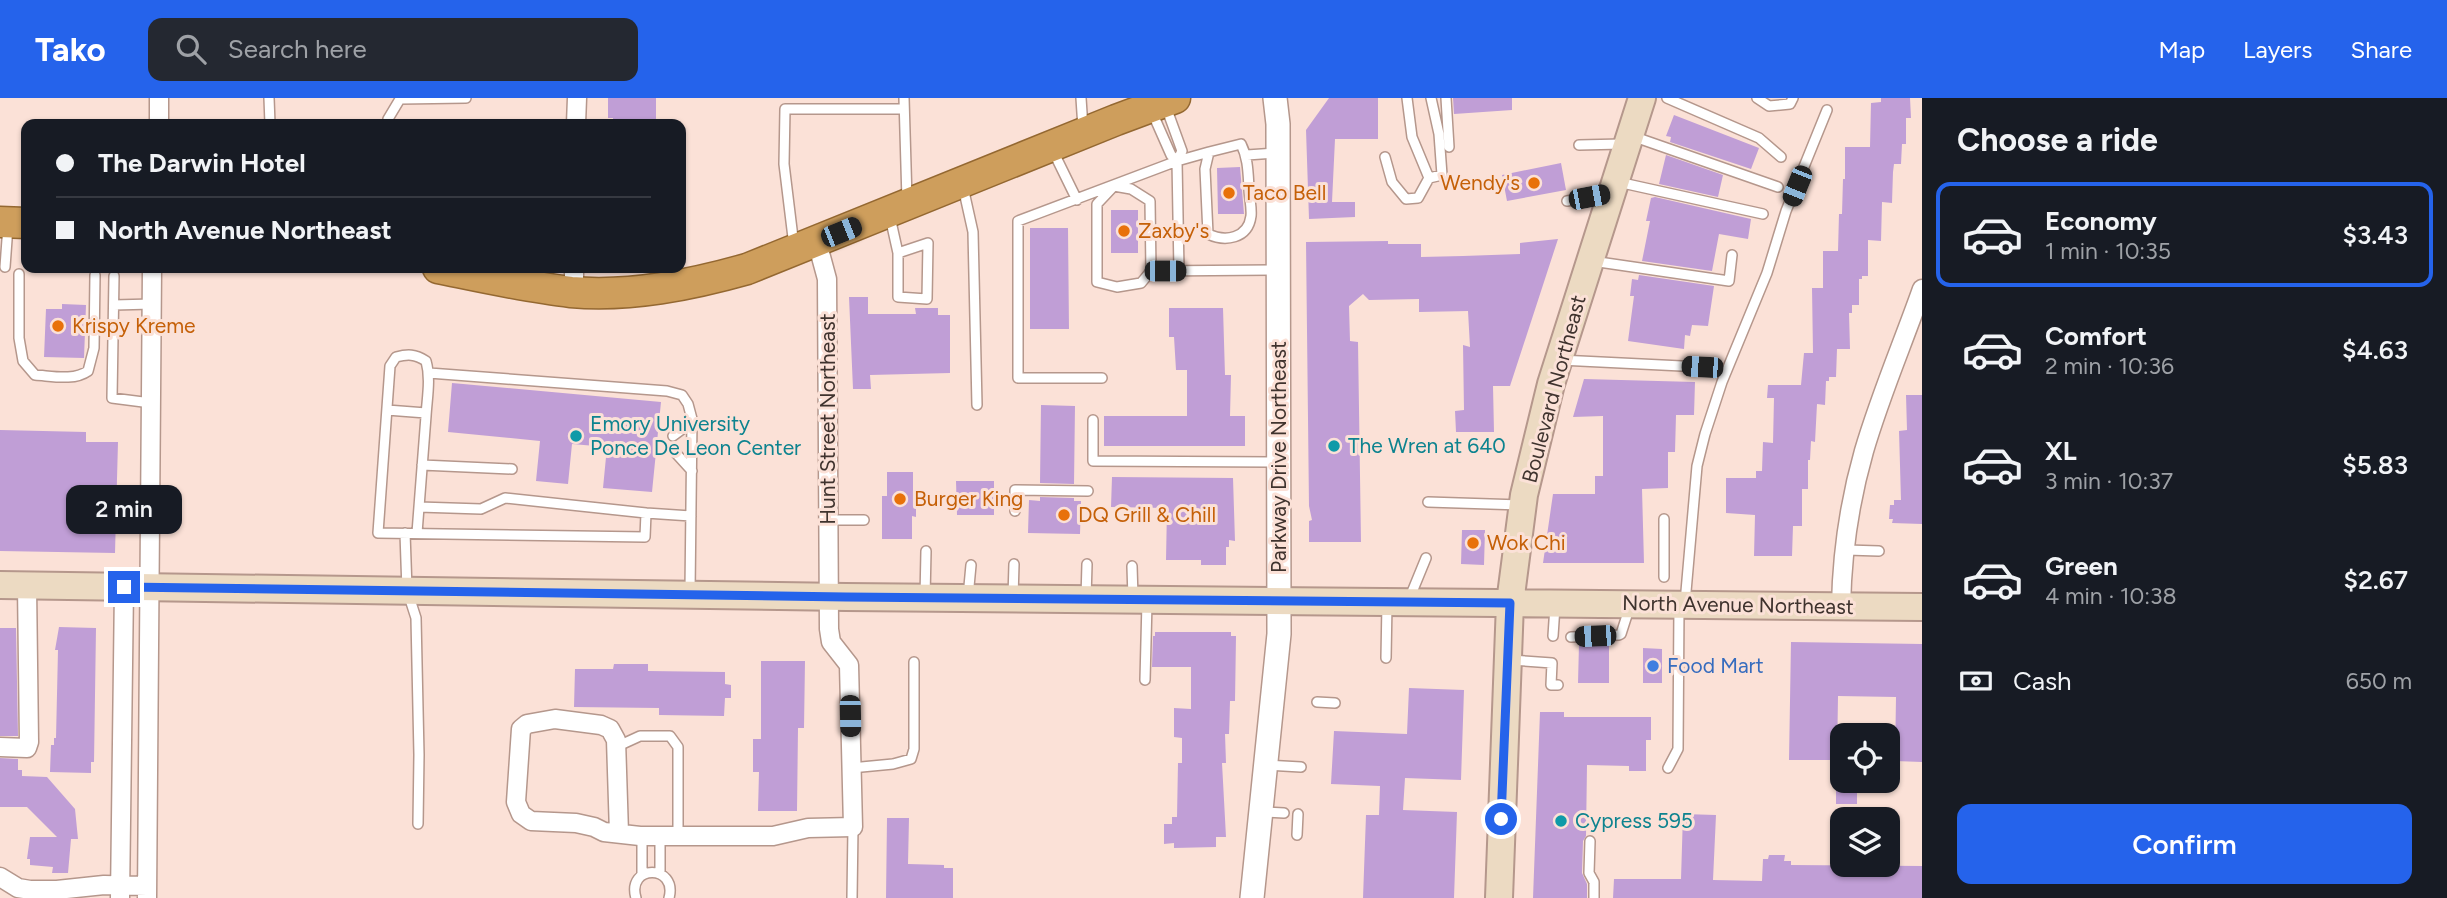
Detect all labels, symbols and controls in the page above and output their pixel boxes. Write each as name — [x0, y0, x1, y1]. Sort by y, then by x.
search box — [148, 18, 638, 81]
text: Tako — [35, 30, 106, 69]
icon: search — [172, 30, 210, 68]
text: Search here — [228, 33, 367, 65]
text: Map — [2158, 35, 2205, 64]
text: Layers — [2243, 35, 2312, 64]
text: Share — [2350, 35, 2412, 64]
text: Choose a ride — [1957, 121, 2158, 159]
text: The Darwin Hotel — [98, 147, 306, 179]
car — [1780, 163, 1815, 209]
place label: Wendy's — [1440, 170, 1520, 195]
marker: Wendy's — [1526, 175, 1542, 191]
place label: Taco Bell — [1243, 180, 1326, 205]
car — [1567, 183, 1612, 211]
marker: Taco Bell — [1221, 185, 1237, 201]
icon: car — [1961, 203, 2024, 266]
text: Economy — [2045, 205, 2157, 237]
text: North Avenue Northeast — [98, 214, 392, 246]
car — [818, 214, 865, 250]
place label: Zaxby's — [1138, 218, 1209, 243]
text: $3.43 — [2342, 219, 2408, 251]
marker: Zaxby's — [1116, 223, 1132, 239]
text: 1 min · 10:35 — [2045, 237, 2171, 265]
car — [1145, 261, 1187, 282]
street label: Boulevard Northeast — [1516, 292, 1591, 486]
place label: Krispy Kreme — [72, 313, 196, 338]
street label: Hunt Street Northeast — [815, 313, 840, 525]
marker: Krispy Kreme — [50, 318, 66, 334]
icon: car — [1961, 318, 2024, 381]
text: Comfort — [2045, 320, 2147, 352]
text: $4.63 — [2342, 334, 2408, 366]
street label: Parkway Drive Northeast — [1266, 341, 1291, 573]
text: 2 min · 10:36 — [2045, 352, 2174, 380]
car — [1681, 355, 1724, 379]
place label: Emory University Ponce De Leon Center — [590, 411, 801, 460]
marker: Emory University Ponce De Leon Center — [568, 428, 584, 444]
place label: The Wren at 640 — [1348, 433, 1506, 458]
icon: car — [1961, 433, 2024, 496]
text: XL — [2045, 435, 2077, 467]
marker: The Wren at 640 — [1326, 438, 1342, 454]
text: $5.83 — [2342, 449, 2408, 481]
text: 3 min · 10:37 — [2045, 467, 2173, 495]
callout: 2 min — [66, 486, 182, 534]
place label: Burger King — [914, 486, 1023, 511]
marker: Burger King — [892, 491, 908, 507]
text: 2 min — [95, 495, 153, 523]
place label: DQ Grill & Chill — [1078, 502, 1216, 527]
marker: DQ Grill & Chill — [1056, 507, 1072, 523]
place label: Wok Chi — [1487, 530, 1566, 555]
marker: Wok Chi — [1465, 535, 1481, 551]
icon: car — [1961, 548, 2024, 611]
text: Green — [2045, 550, 2118, 582]
text: $2.67 — [2343, 564, 2408, 596]
route end — [108, 571, 140, 603]
text: 4 min · 10:38 — [2045, 582, 2177, 610]
street label: North Avenue Northeast — [1622, 590, 1854, 619]
car — [1574, 625, 1617, 647]
place label: Food Mart — [1667, 653, 1764, 678]
marker: Food Mart — [1645, 658, 1661, 674]
icon: cash — [1957, 662, 1995, 700]
text: Cash — [2013, 665, 2072, 697]
text: 650 m — [2346, 667, 2412, 695]
car — [840, 695, 861, 737]
map controls — [1830, 723, 1900, 877]
button: locate — [1830, 723, 1900, 793]
route start — [1485, 803, 1517, 835]
button: Confirm — [1957, 804, 2412, 884]
button: layers — [1830, 807, 1900, 877]
place label: Cypress 595 — [1575, 808, 1693, 833]
marker: Cypress 595 — [1553, 813, 1569, 829]

